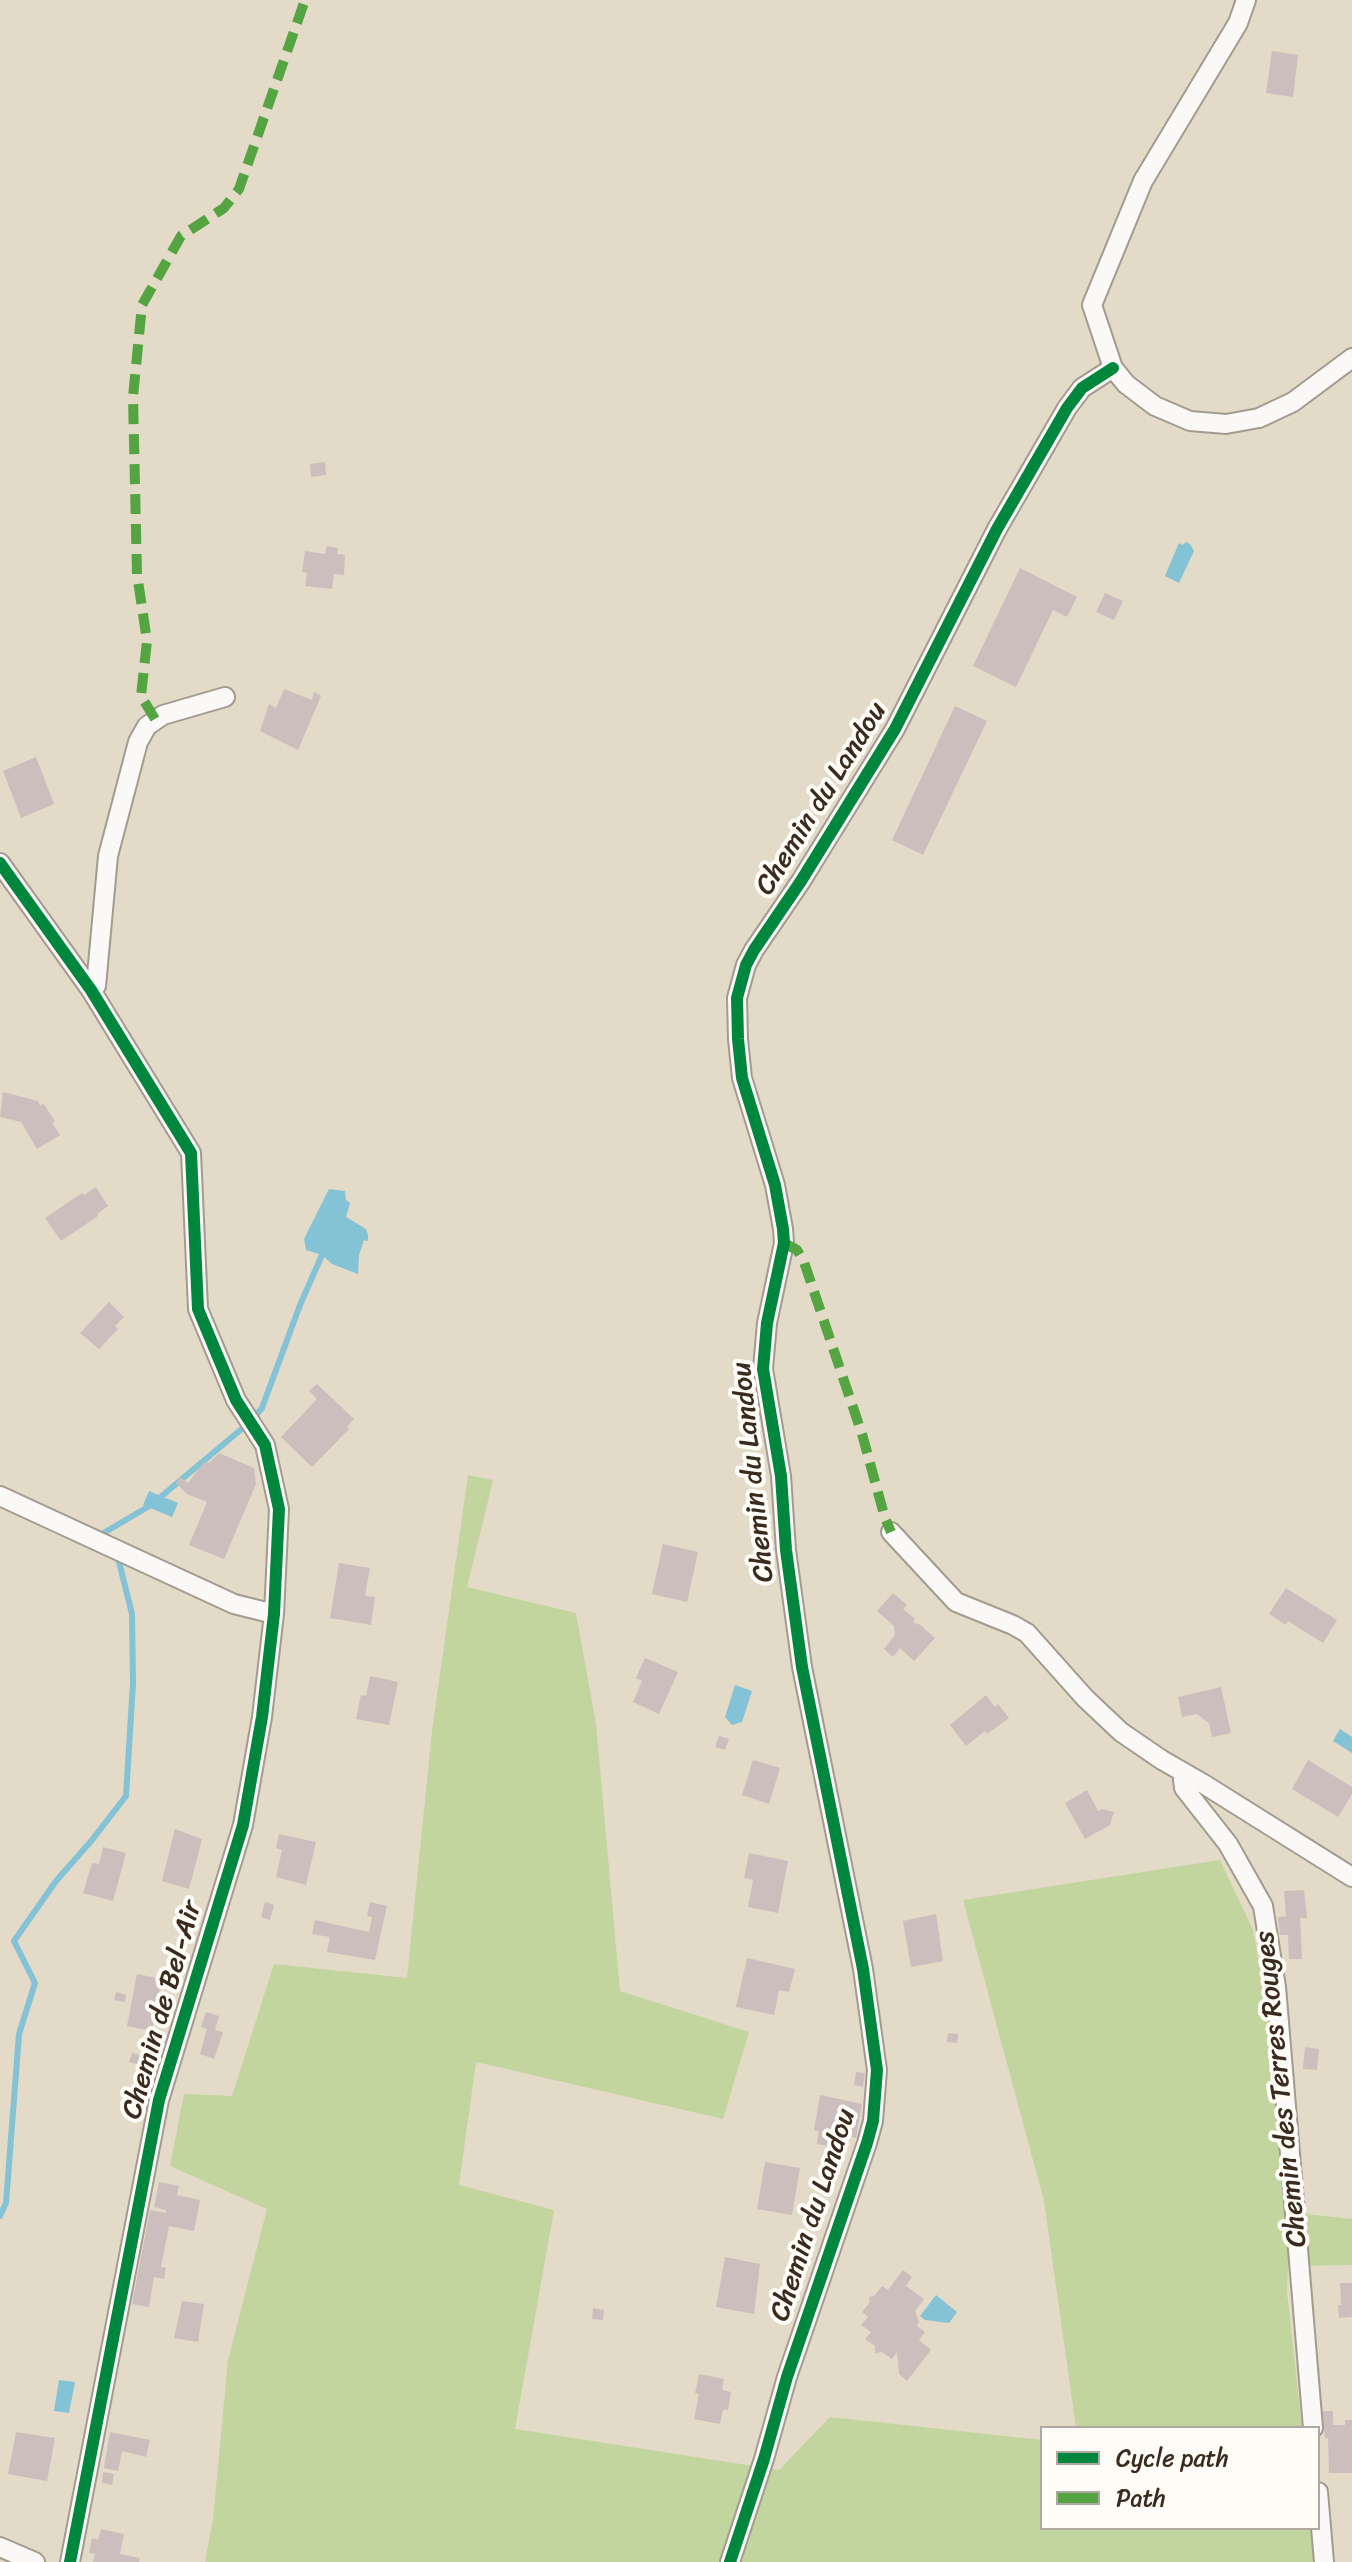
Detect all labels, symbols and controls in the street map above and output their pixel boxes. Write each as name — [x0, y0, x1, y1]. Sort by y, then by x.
street label: Chemin du Landou — [749, 696, 895, 902]
street label: Chemin du Landou — [726, 1360, 782, 1584]
street label: Chemin de Bel-Air — [116, 1897, 210, 2123]
street label: Chemin des Terres Rouges — [1249, 1929, 1315, 2249]
street label: Chemin du Landou — [764, 2105, 864, 2325]
legend — [1040, 2426, 1320, 2530]
text: Cycle path — [1116, 2437, 1229, 2479]
text: Path — [1116, 2477, 1166, 2519]

